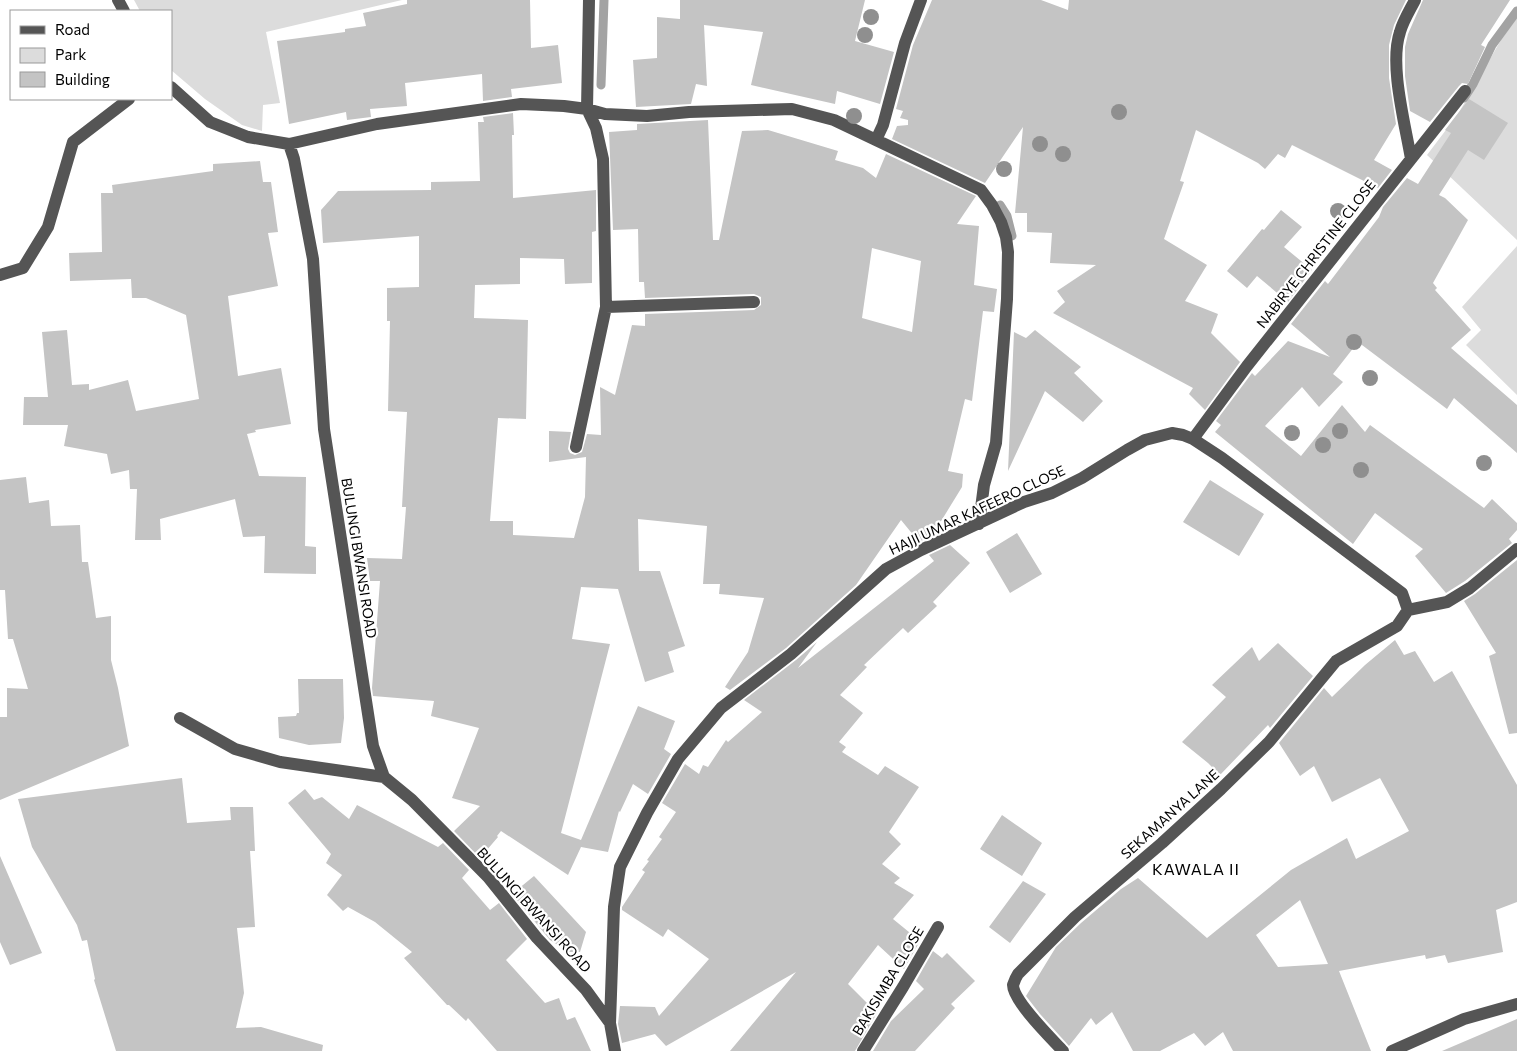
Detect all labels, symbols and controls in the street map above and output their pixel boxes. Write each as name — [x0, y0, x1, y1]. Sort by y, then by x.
legend — [10, 10, 172, 100]
text: Road — [55, 20, 90, 38]
text: Park — [55, 45, 86, 63]
text: Building — [55, 70, 110, 88]
street label: NABIRYE CHRISTINE CLOSE — [1252, 176, 1379, 331]
street label: HAJJI UMAR KAFEERO CLOSE — [886, 461, 1068, 558]
street label: BULUNGI BWANSI ROAD — [338, 476, 381, 639]
street label: SEKAMANYA LANE — [1117, 765, 1222, 862]
street label: BULUNGI BWANSI ROAD — [474, 844, 595, 976]
district label: KAWALA II — [1152, 859, 1240, 878]
street label: BAKISIMBA CLOSE — [848, 923, 927, 1038]

